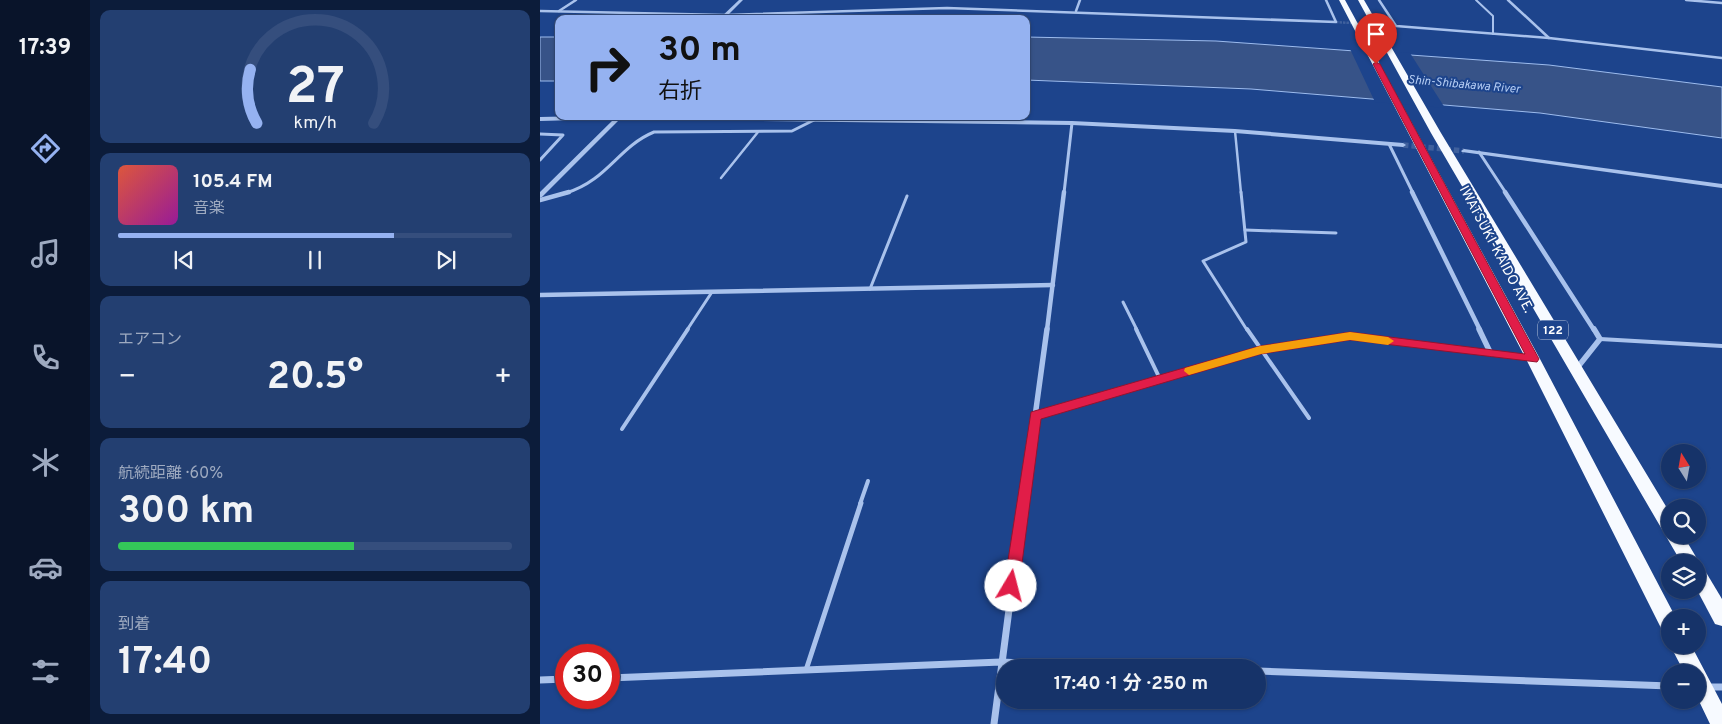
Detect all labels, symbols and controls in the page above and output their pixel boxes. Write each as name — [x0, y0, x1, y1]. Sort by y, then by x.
pin — [1355, 13, 1397, 64]
icon: arrive — [1362, 20, 1390, 48]
text: 30 m — [658, 29, 741, 73]
text: 17:39 — [19, 35, 71, 62]
icon: right — [575, 35, 640, 100]
text: 27 — [285, 56, 345, 122]
water label: Shin-Shibakawa River — [1407, 72, 1522, 98]
text: 右折 — [658, 79, 702, 106]
text: km/h — [293, 112, 337, 135]
icon: directions — [28, 131, 63, 166]
text: 105.4 FM — [193, 170, 273, 194]
street label: IWATSUKI-KAIDO AVE. — [1455, 183, 1536, 316]
text: 音楽 — [193, 199, 225, 219]
icon: music — [28, 236, 63, 271]
icon: previous — [170, 246, 198, 274]
icon: pause — [301, 246, 329, 274]
icon: next — [432, 246, 460, 274]
road number: 122 — [1538, 320, 1568, 340]
text: エアコン — [118, 330, 182, 350]
icon: phone — [28, 340, 63, 375]
text: 20.5° — [267, 354, 363, 403]
text: − — [118, 360, 136, 396]
text: + — [494, 360, 512, 396]
north arrow — [1661, 444, 1706, 489]
map controls — [1661, 444, 1706, 709]
icon: climate — [28, 445, 63, 480]
text: 航続距離 · 60% — [118, 464, 223, 484]
text: 300 km — [118, 488, 254, 537]
button: search — [1661, 499, 1706, 544]
icon: car — [28, 550, 63, 585]
button: layers — [1661, 554, 1706, 599]
position arrow — [984, 559, 1036, 611]
button: + — [1661, 609, 1706, 654]
text: 到着 — [118, 615, 150, 635]
text: 17:40 — [118, 639, 212, 688]
speed limit sign: 30 — [555, 644, 620, 709]
icon: filters — [28, 654, 63, 689]
button: − — [1661, 664, 1706, 709]
text: 17:40 · 1 分 · 250 m — [1054, 672, 1208, 696]

